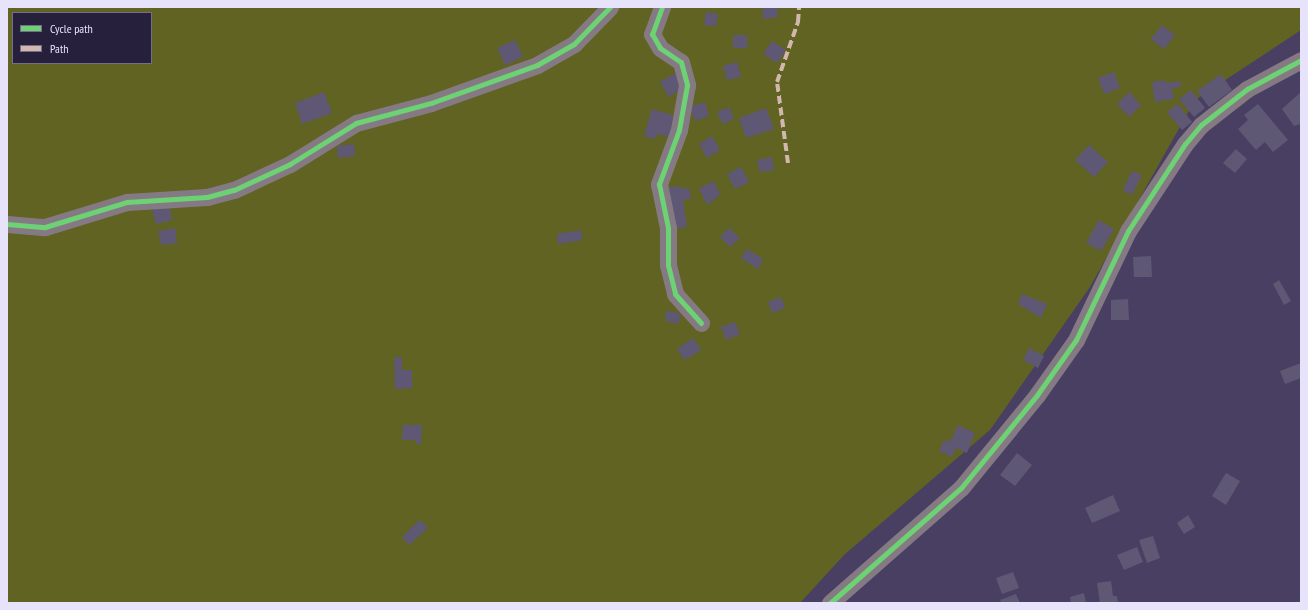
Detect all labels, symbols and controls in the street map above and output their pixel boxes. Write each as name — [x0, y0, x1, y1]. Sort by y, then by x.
legend — [12, 12, 152, 64]
text: Cycle path — [50, 21, 93, 36]
text: Path — [50, 41, 68, 56]

